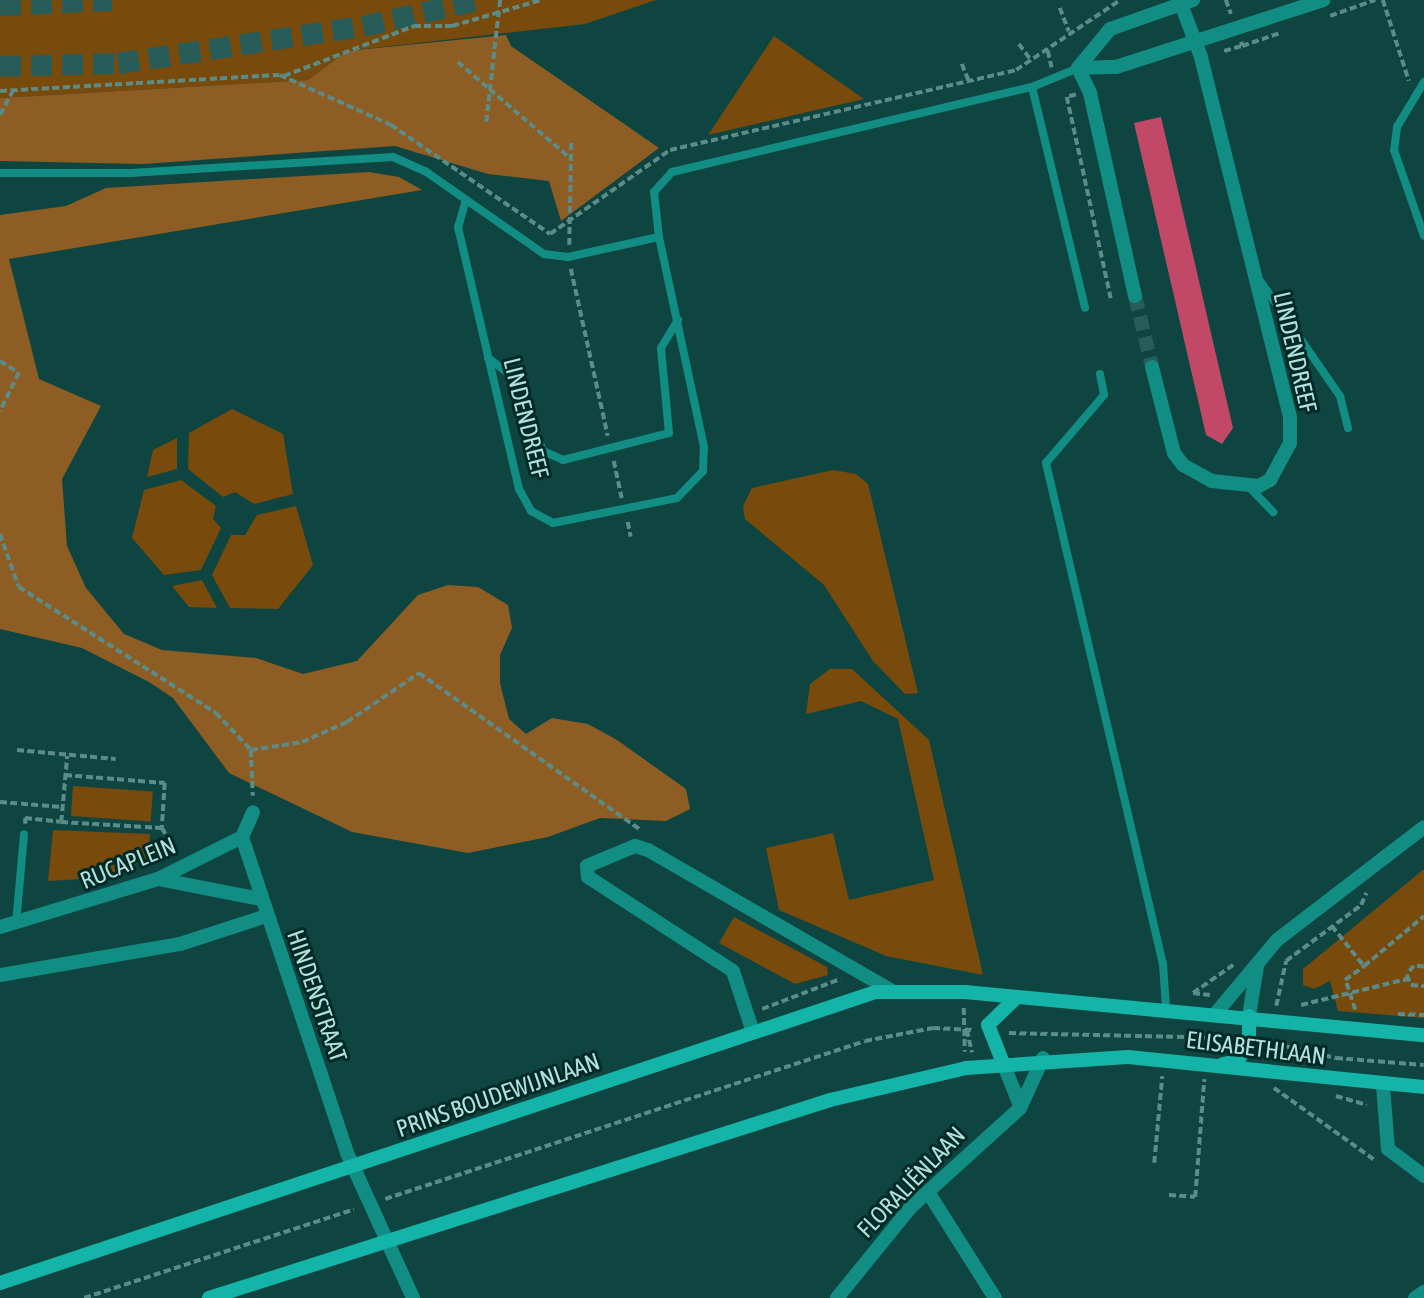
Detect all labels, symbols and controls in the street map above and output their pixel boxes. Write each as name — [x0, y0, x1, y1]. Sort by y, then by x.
street label: LINDENDREEF — [1267, 289, 1323, 415]
street label: LINDENDREEF — [497, 355, 555, 481]
street label: RUCAPLEIN — [76, 831, 180, 895]
street label: HINDENSTRAAT — [281, 926, 353, 1066]
street label: ELISABETHLAAN — [1185, 1025, 1327, 1071]
street label: PRINS BOUDEWIJNLAAN — [393, 1047, 603, 1143]
street label: FLORALIËNLAAN — [851, 1121, 971, 1243]

